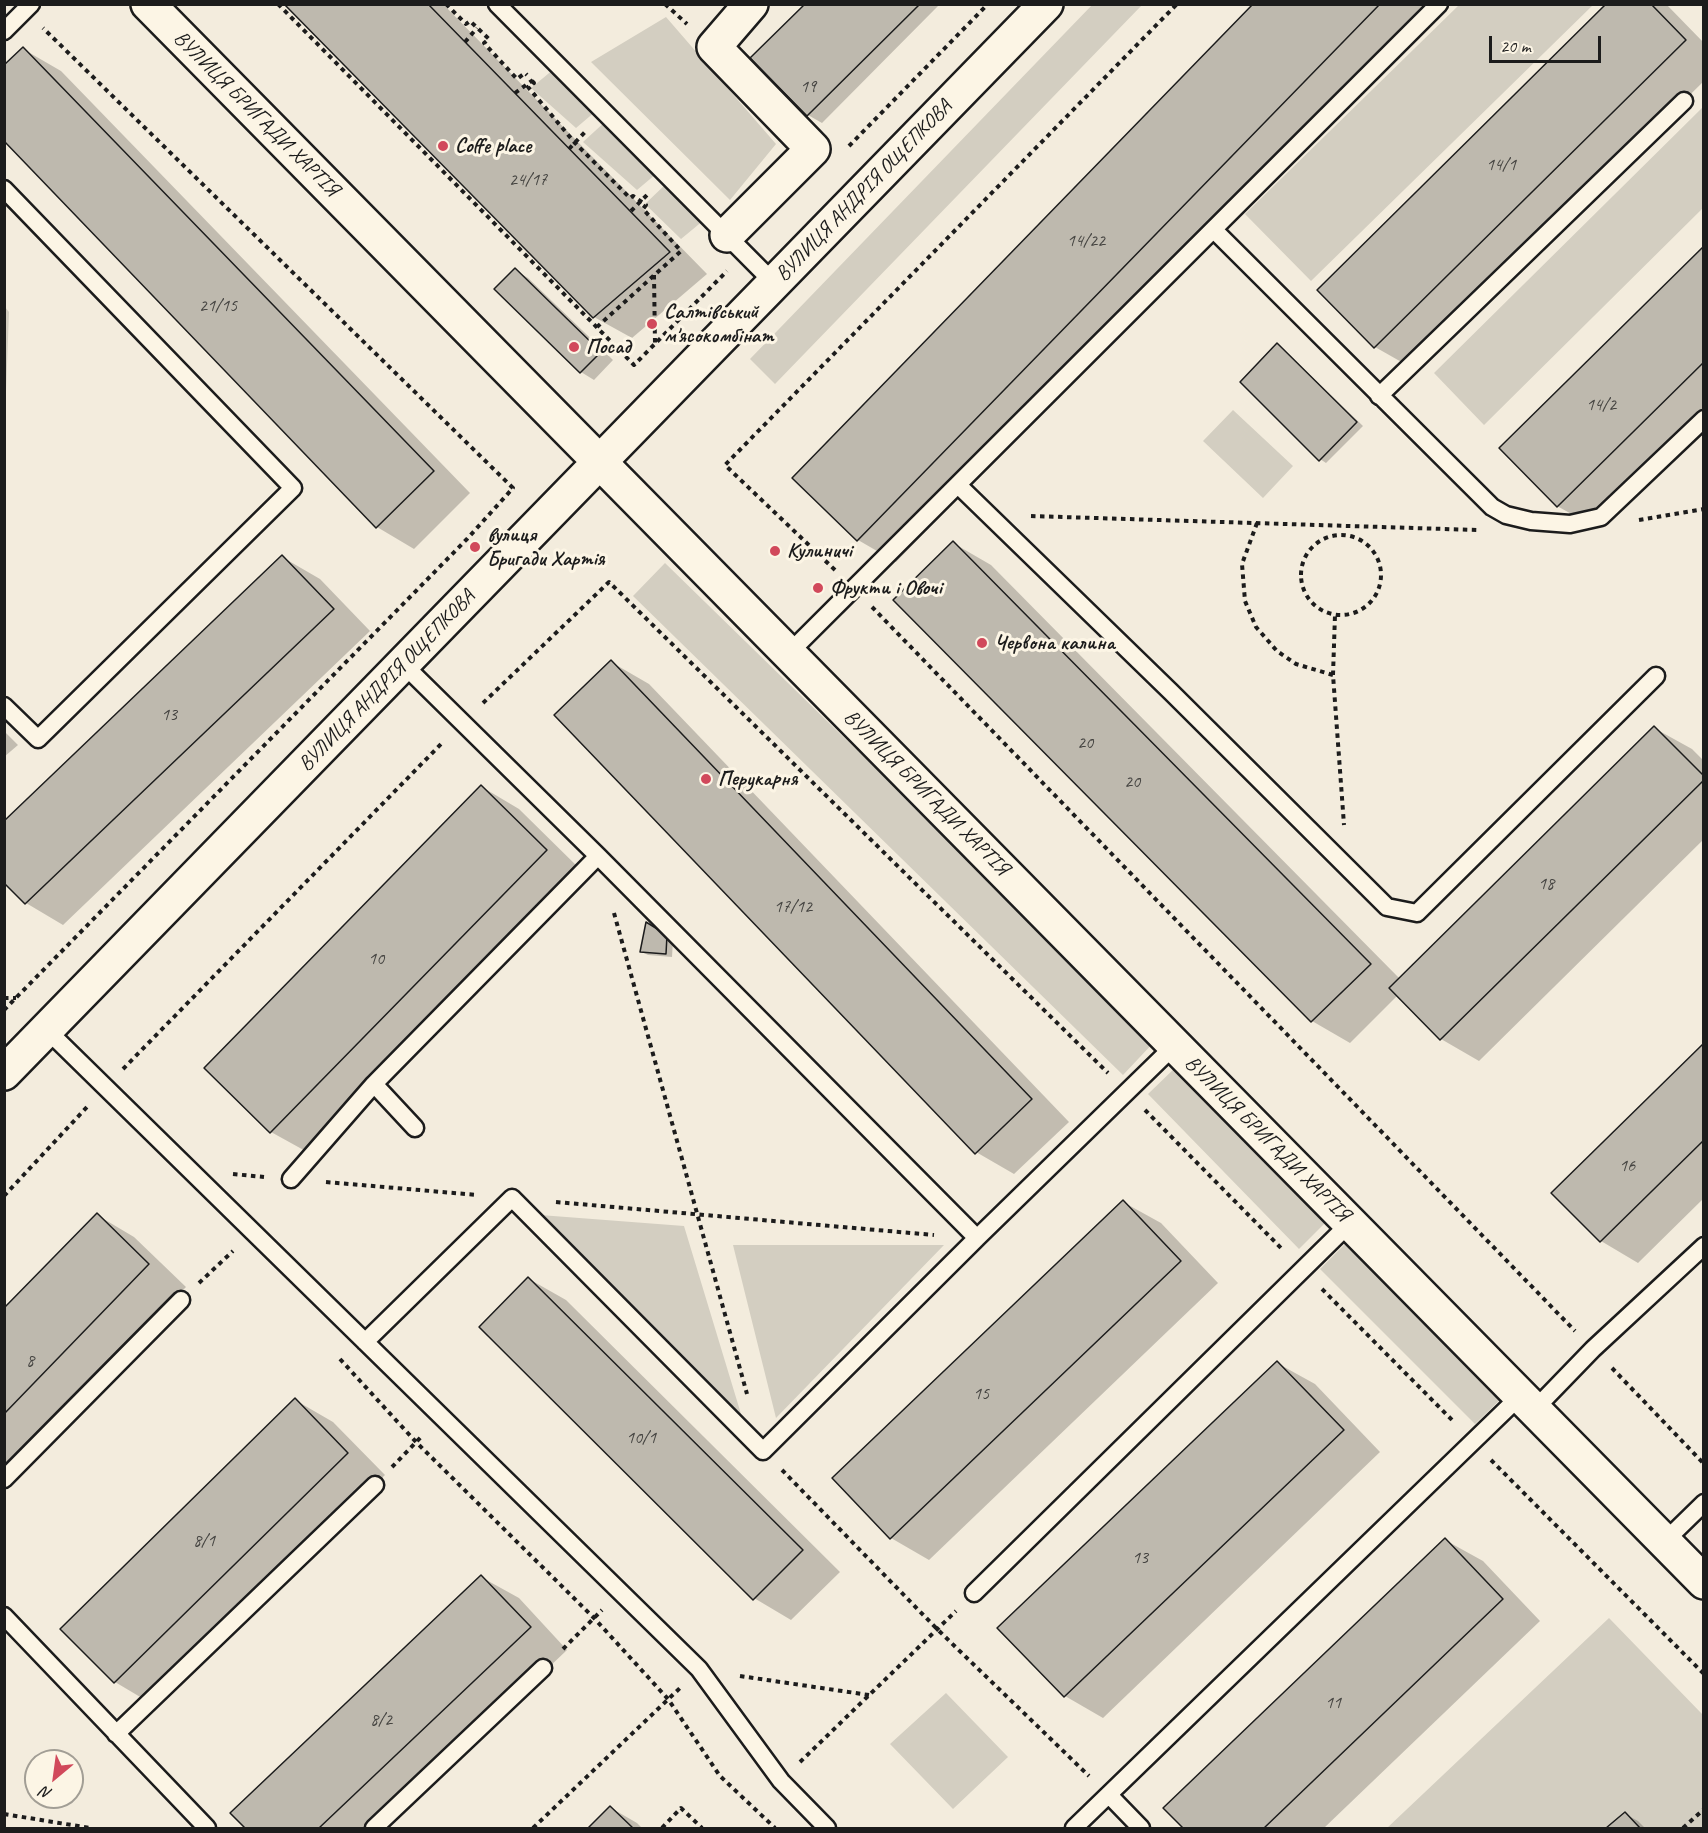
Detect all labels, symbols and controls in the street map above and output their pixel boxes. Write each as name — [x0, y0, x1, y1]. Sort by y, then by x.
scale bar — [1492, 24, 1604, 62]
street label: ВУЛИЦЯ БРИГАДИ ХАРТІЯ — [168, 26, 344, 202]
text: 20 m — [1500, 35, 1531, 57]
house number: 19 — [800, 76, 816, 98]
street label: ВУЛИЦЯ АНДРІЯ ОЩЕПКОВА — [771, 95, 957, 287]
place label: Coffe place — [455, 133, 531, 159]
marker: Coffe place — [436, 139, 450, 153]
house number: 14/1 — [1486, 154, 1516, 176]
house number: 24/17 — [509, 169, 547, 191]
house number: 14/22 — [1067, 230, 1105, 252]
house number: 21/15 — [199, 295, 237, 317]
place label: Салтівський м'ясокомбінат — [664, 299, 774, 349]
marker: Салтівський м'ясокомбінат — [645, 317, 659, 331]
place label: Посад — [586, 334, 631, 360]
marker: Посад — [567, 340, 581, 354]
house number: 14/2 — [1586, 394, 1616, 416]
place label: вулиця Бригади Хартія — [487, 522, 604, 572]
place label: Кулиничі — [787, 538, 852, 564]
marker: вулиця Бригади Хартія — [468, 540, 482, 554]
marker: Кулиничі — [768, 544, 782, 558]
place label: Фрукти і Овочі — [830, 575, 942, 601]
marker: Фрукти і Овочі — [811, 581, 825, 595]
street label: ВУЛИЦЯ АНДРІЯ ОЩЕПКОВА — [294, 585, 480, 777]
place label: Червона калина — [994, 630, 1115, 656]
marker: Червона калина — [975, 636, 989, 650]
house number: 13 — [161, 704, 177, 726]
street label: ВУЛИЦЯ БРИГАДИ ХАРТІЯ — [838, 705, 1014, 881]
house number: 20 — [1077, 732, 1093, 754]
place label: Перукарня — [718, 766, 797, 792]
house number: 20 — [1124, 771, 1140, 793]
marker: Перукарня — [699, 772, 713, 786]
house number: 18 — [1538, 873, 1554, 895]
house number: 17/12 — [774, 896, 812, 918]
house number: 10 — [368, 948, 384, 970]
street label: ВУЛИЦЯ БРИГАДИ ХАРТІЯ — [1179, 1051, 1355, 1227]
house number: 16 — [1619, 1155, 1635, 1177]
house number: 8 — [26, 1350, 34, 1372]
house number: 15 — [973, 1383, 989, 1405]
house number: 10/1 — [626, 1427, 656, 1449]
house number: 8/1 — [193, 1530, 215, 1552]
house number: 13 — [1132, 1547, 1148, 1569]
house number: 11 — [1325, 1692, 1341, 1714]
house number: 8/2 — [370, 1709, 392, 1731]
north arrow — [24, 1749, 84, 1809]
text: N — [37, 1782, 55, 1804]

